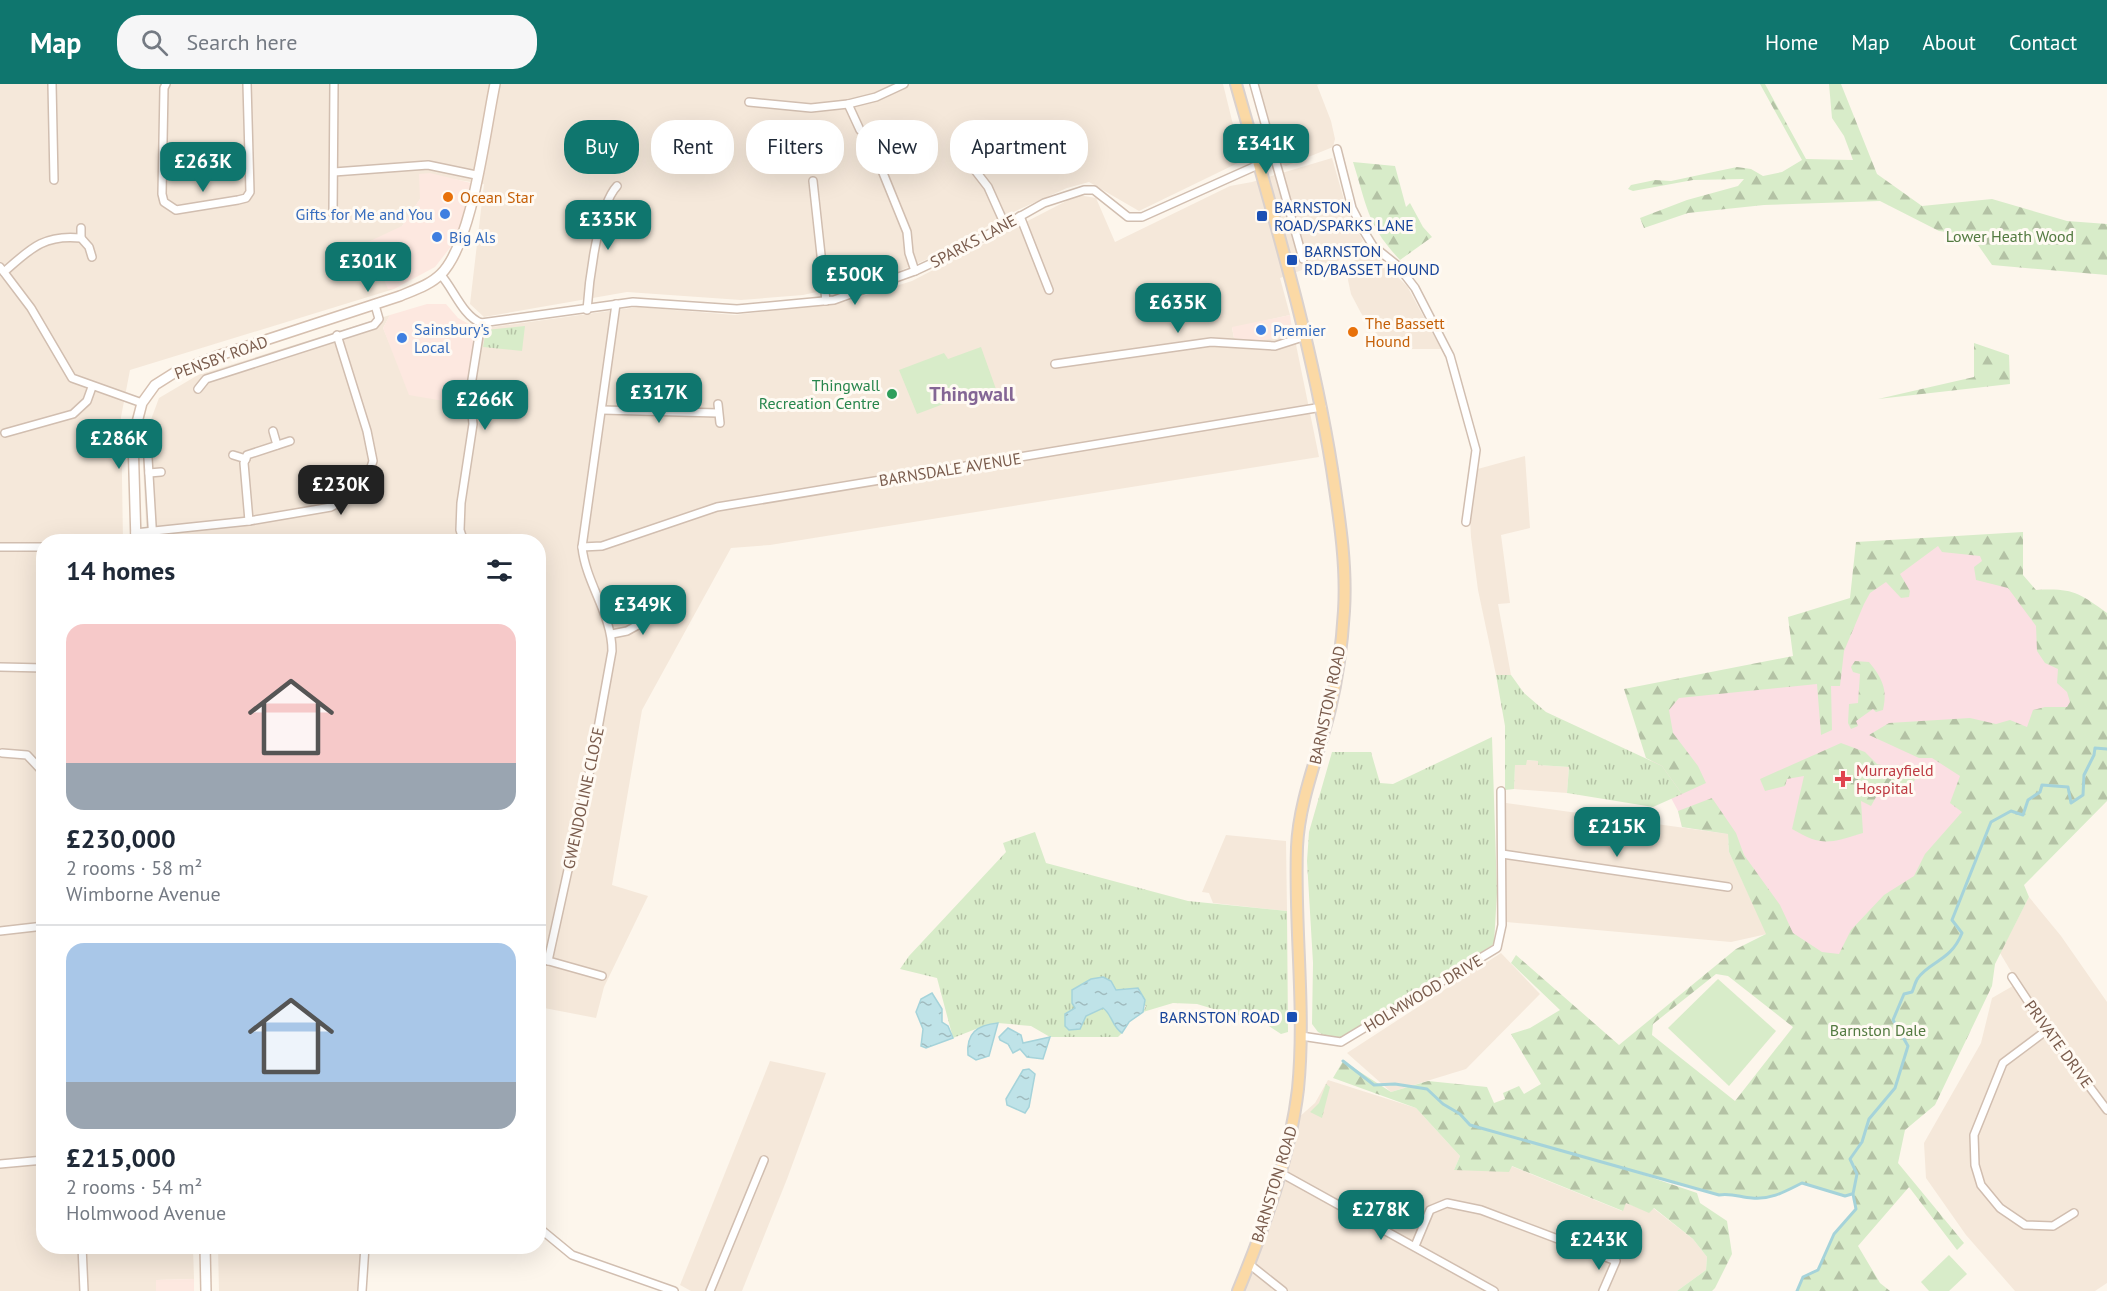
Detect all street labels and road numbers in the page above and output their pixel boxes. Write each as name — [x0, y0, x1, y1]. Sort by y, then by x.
street label: SPARKS LANE — [926, 210, 1020, 272]
street label: PENSBY ROAD — [171, 331, 271, 383]
street label: BARNSDALE AVENUE — [878, 448, 1022, 490]
street label: BARNSTON ROAD — [1305, 644, 1349, 766]
street label: GWENDOLINE CLOSE — [558, 725, 608, 871]
street label: HOLMWOOD DRIVE — [1360, 950, 1486, 1036]
street label: PRIVATE DRIVE — [2020, 996, 2098, 1092]
street label: BARNSTON ROAD — [1247, 1123, 1301, 1245]

